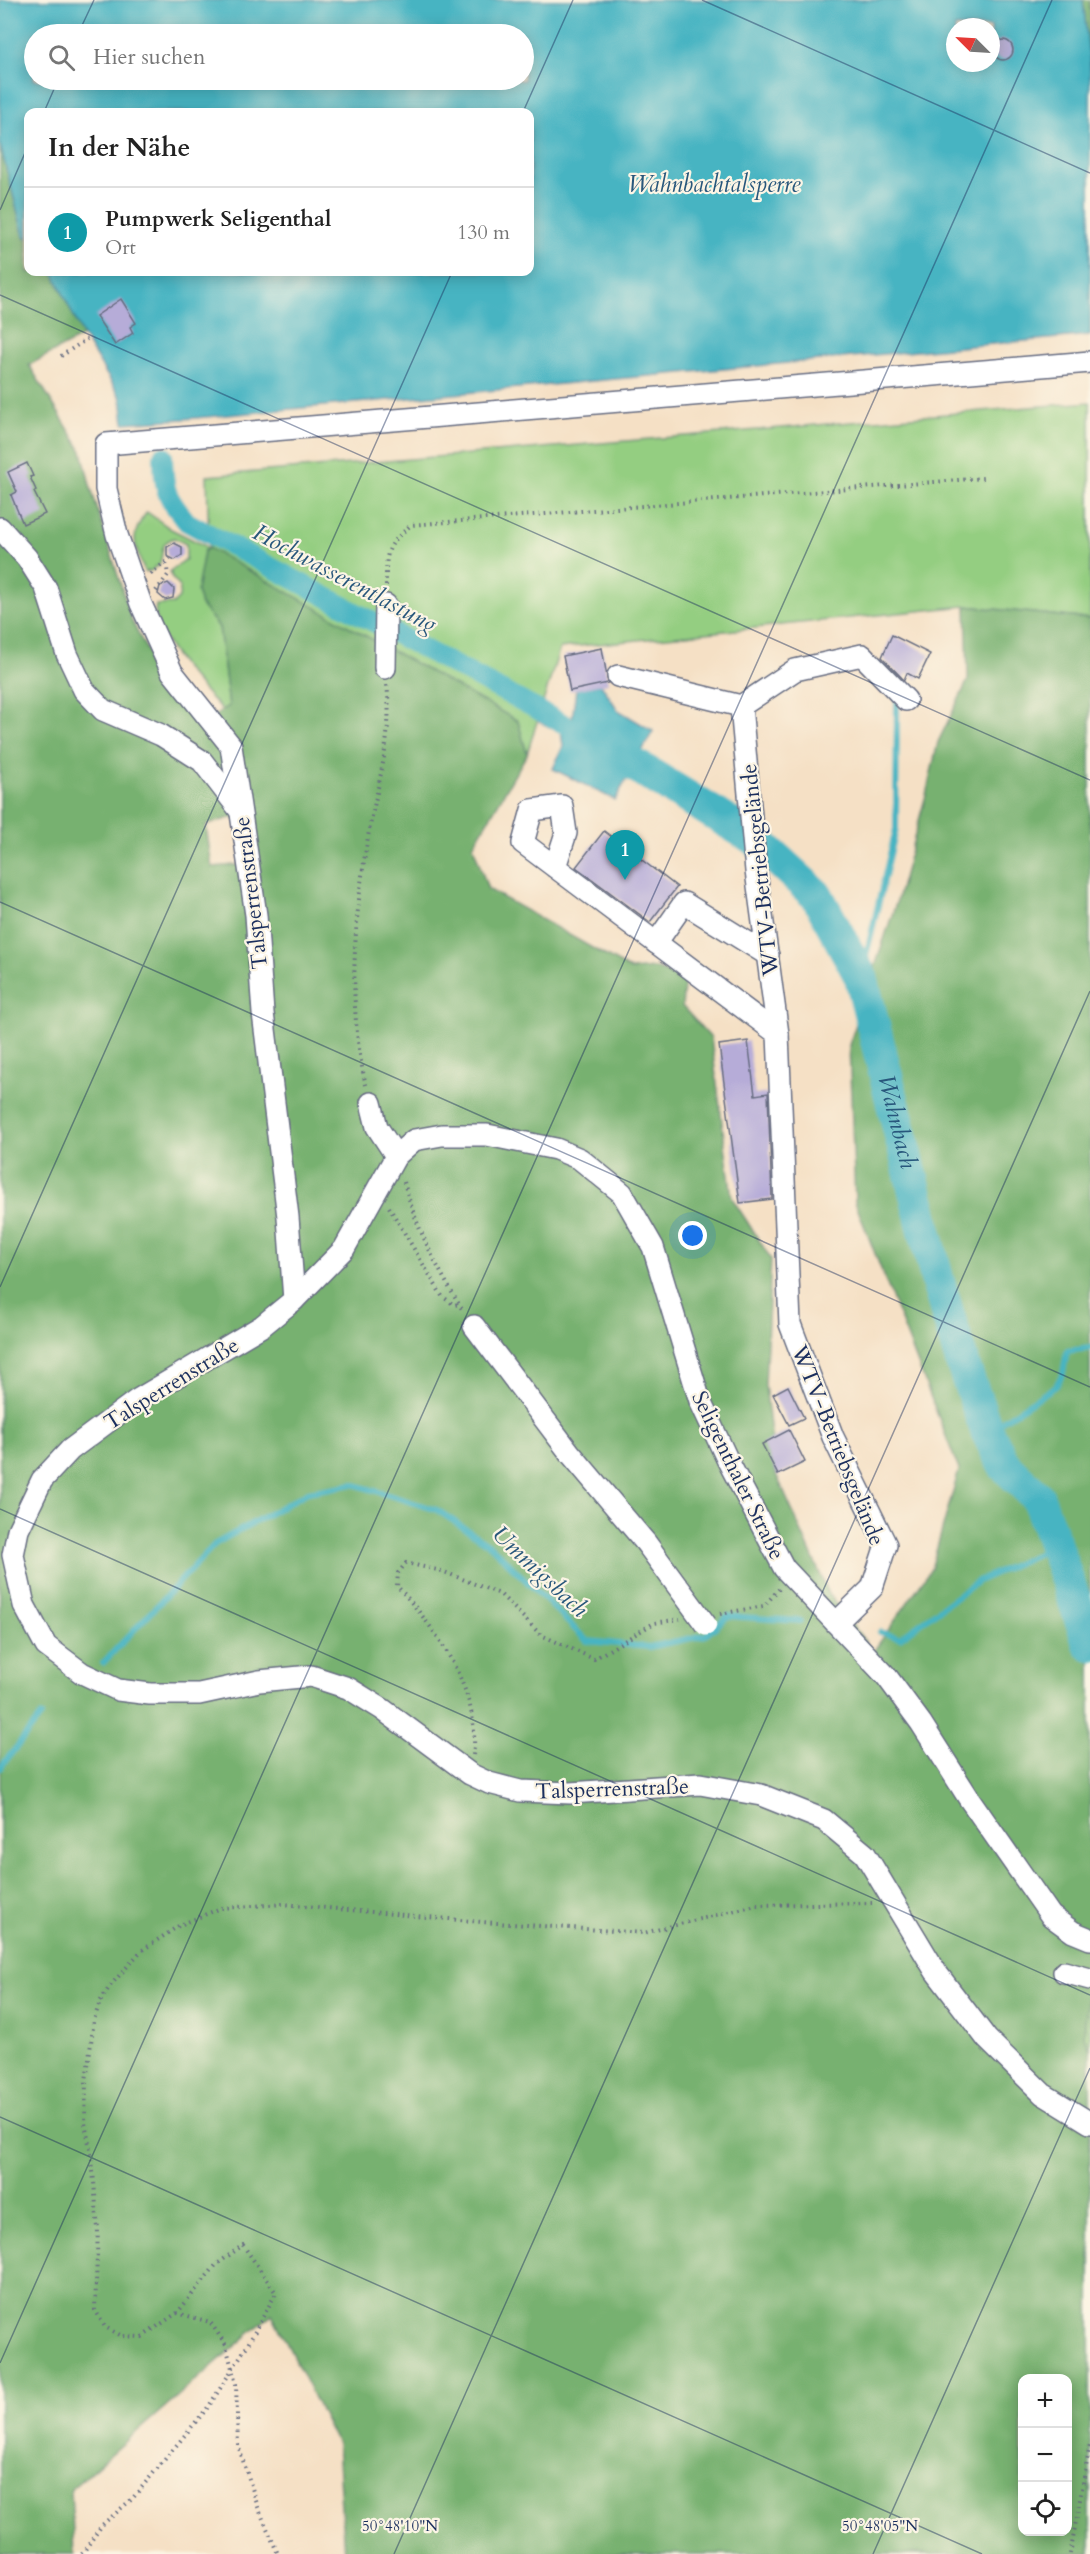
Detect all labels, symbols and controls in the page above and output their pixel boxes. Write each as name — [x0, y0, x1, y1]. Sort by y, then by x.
north arrow — [946, 18, 1000, 72]
search box — [24, 24, 534, 90]
icon: search — [45, 41, 78, 74]
text: Hier suchen — [93, 42, 206, 72]
text: In der Nähe — [48, 130, 190, 165]
water label: Wahnbachtalsperre — [627, 168, 801, 201]
text: Pumpwerk Seligenthal — [105, 204, 331, 234]
text: 1 — [62, 219, 73, 246]
text: 130 m — [457, 219, 510, 246]
text: Ort — [105, 234, 136, 261]
water label: Hochwasserentlastung — [247, 516, 443, 641]
street label: WTV-Betriebsgelände — [734, 762, 786, 979]
street label: Talsperrenstraße — [227, 815, 275, 971]
pin: 1 — [606, 830, 644, 880]
water label: Wahnbach — [869, 1071, 925, 1173]
your location — [678, 1221, 707, 1250]
street label: Talsperrenstraße — [98, 1330, 245, 1437]
street label: WTV-Betriebsgelände — [784, 1340, 892, 1550]
street label: Seligenthaler Straße — [684, 1386, 792, 1565]
water label: Ummigsbach — [484, 1518, 596, 1625]
street label: Talsperrenstraße — [535, 1771, 689, 1807]
map controls — [1018, 2374, 1072, 2536]
button: + — [1018, 2374, 1072, 2428]
button: − — [1018, 2428, 1072, 2482]
button: locate — [1018, 2482, 1072, 2536]
text: 50°48'10"N — [362, 2516, 438, 2536]
text: 50°48'05"N — [842, 2516, 918, 2536]

